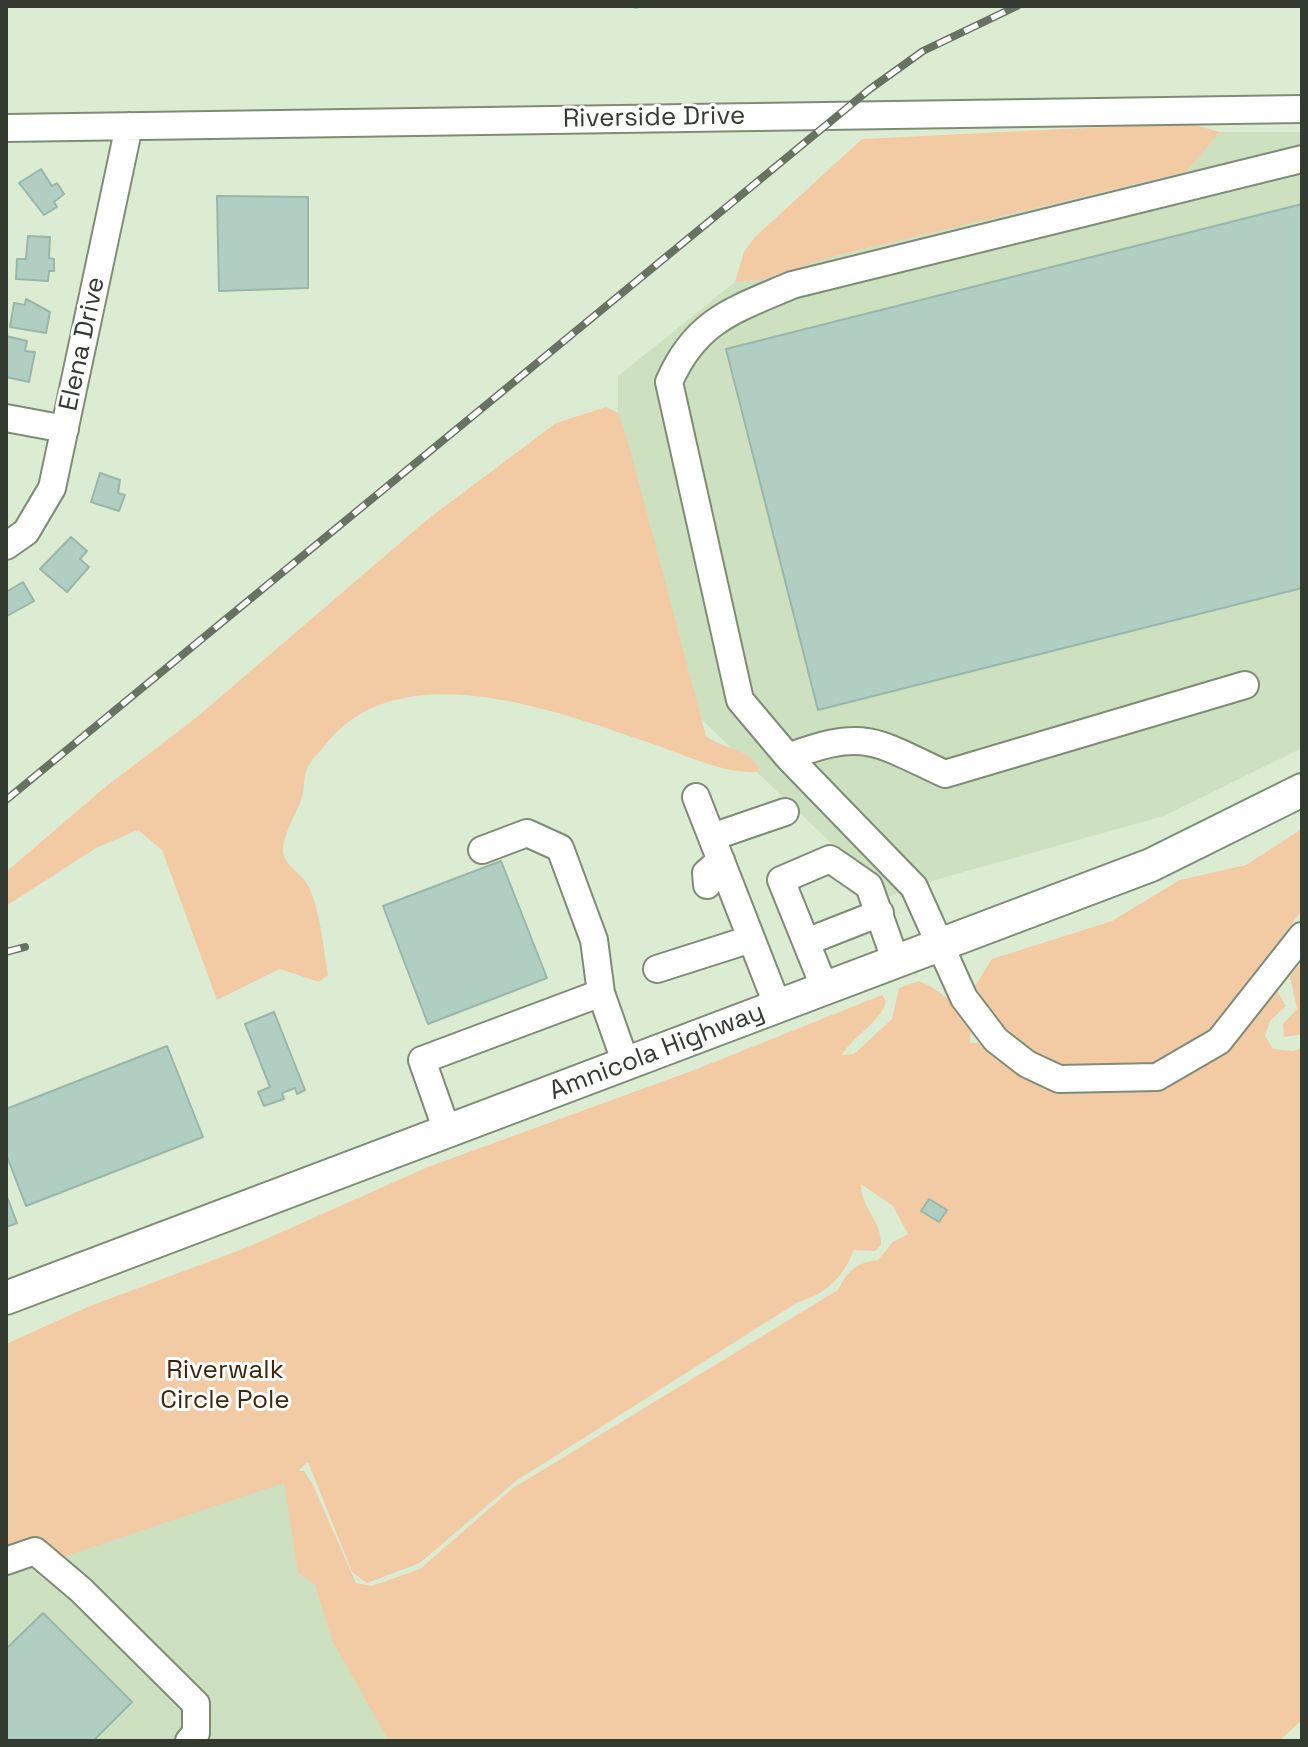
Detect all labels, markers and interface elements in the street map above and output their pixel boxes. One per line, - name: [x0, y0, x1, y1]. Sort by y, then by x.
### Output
- street label: Riverside Drive: [563, 101, 745, 135]
- street label: Elena Drive: [54, 274, 112, 414]
- street label: Amnicola Highway: [545, 997, 769, 1107]
- park label: Riverwalk Circle Pole: [160, 1355, 290, 1416]

